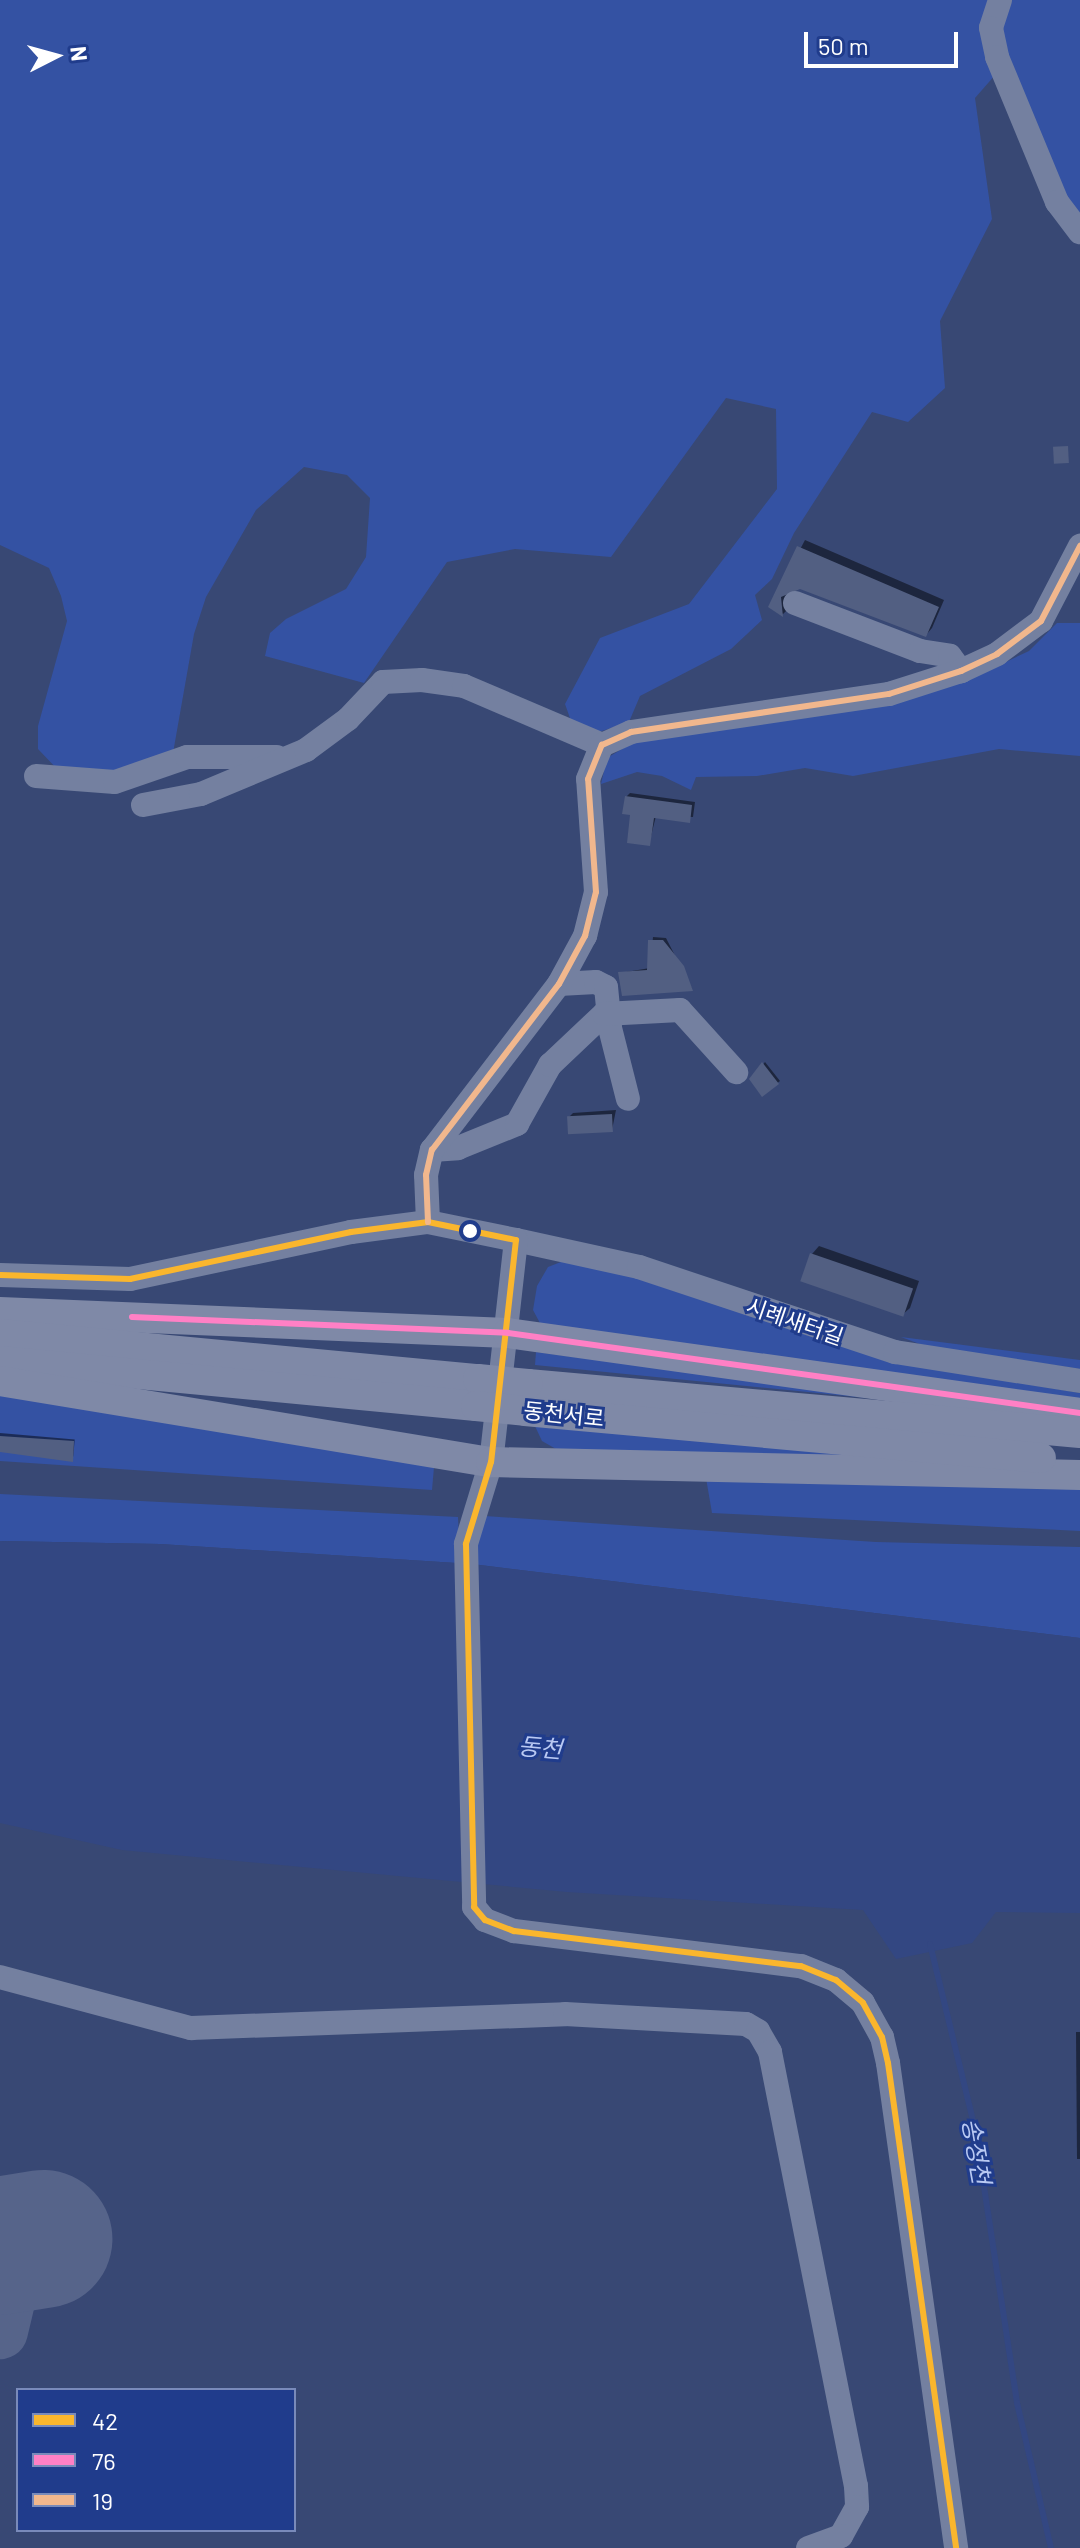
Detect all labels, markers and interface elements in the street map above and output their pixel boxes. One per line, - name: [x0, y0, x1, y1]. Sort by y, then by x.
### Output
- north arrow: [16, 16, 96, 96]
- scale bar: [808, 16, 962, 66]
- text: 50 m: [818, 31, 869, 60]
- text: N: [66, 45, 94, 62]
- unlabelled marker: [462, 1223, 478, 1239]
- street label: 시례새터길: [743, 1292, 847, 1350]
- street label: 동천서로: [522, 1397, 606, 1431]
- water label: 동천: [517, 1731, 563, 1763]
- water label: 송정천: [957, 2116, 997, 2186]
- legend: [16, 2388, 296, 2532]
- text: 42: [92, 2406, 118, 2435]
- text: 76: [92, 2446, 116, 2475]
- text: 19: [92, 2486, 113, 2515]

